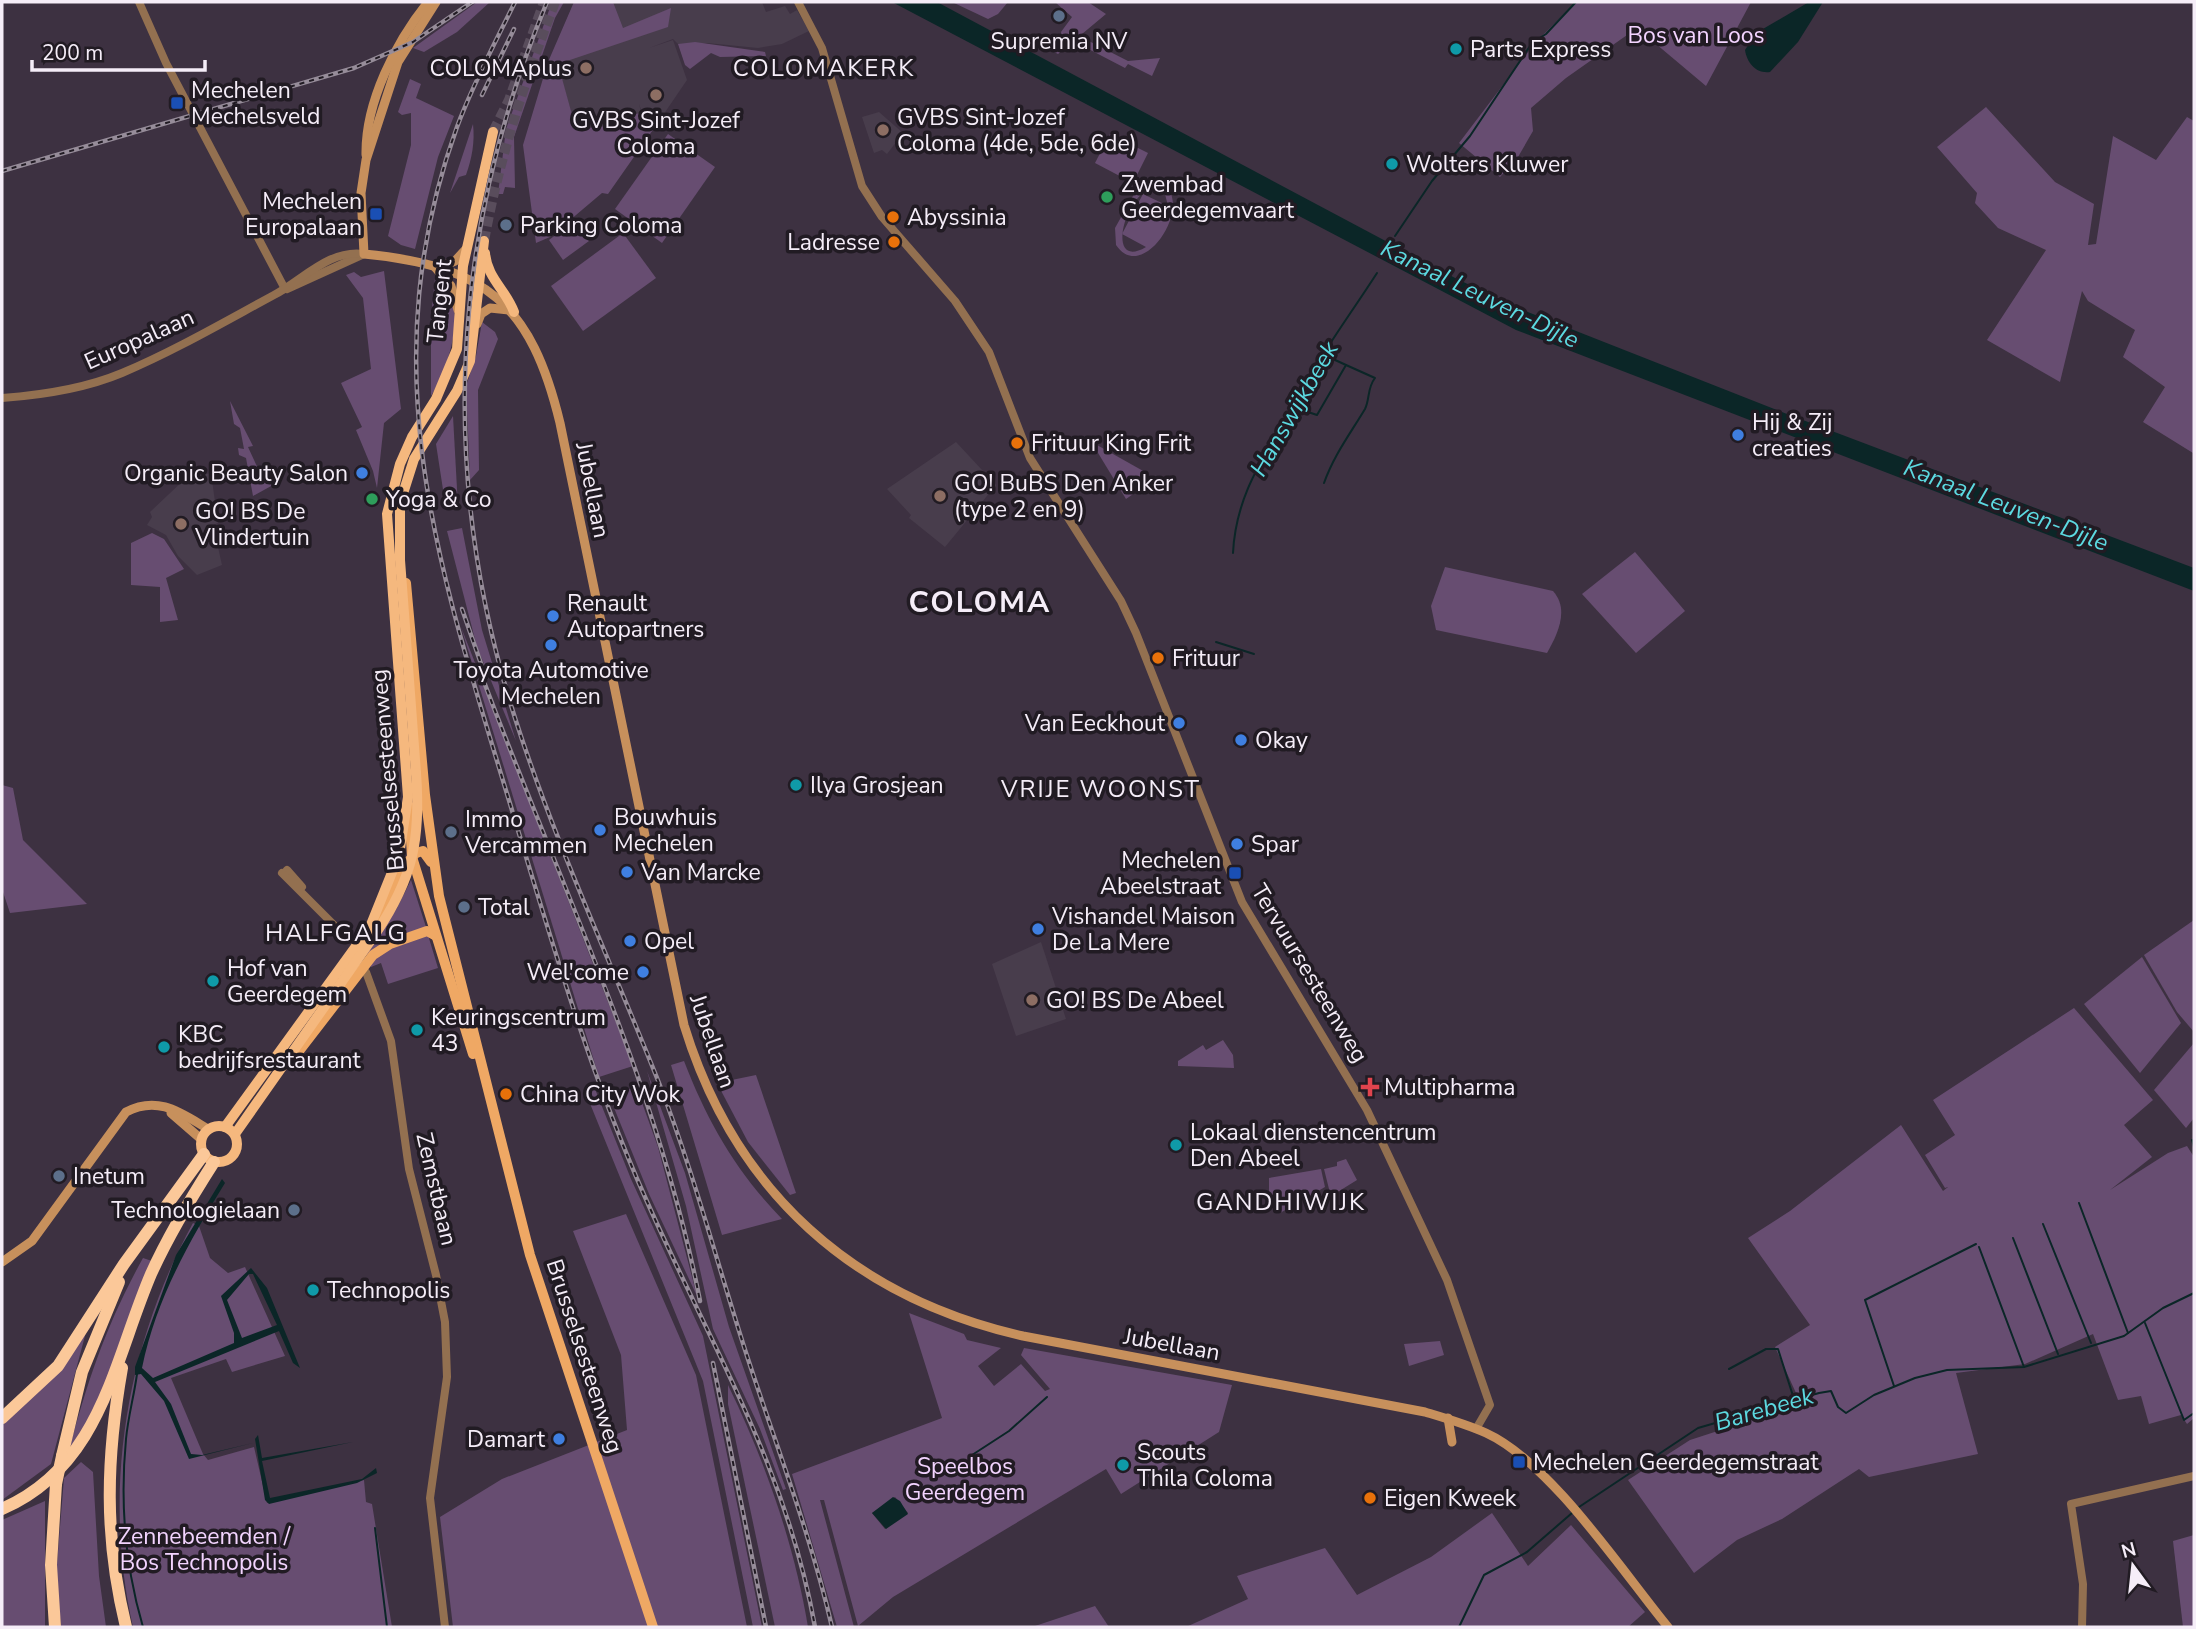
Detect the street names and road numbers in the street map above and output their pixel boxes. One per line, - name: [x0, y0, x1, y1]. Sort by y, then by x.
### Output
- street label: Tangent: [420, 257, 459, 345]
- street label: Europalaan: [79, 301, 199, 377]
- street label: Jubellaan: [568, 439, 617, 541]
- street label: Brusselsesteenweg: [363, 668, 412, 872]
- street label: Tervuursesteenweg: [1244, 878, 1375, 1068]
- street label: Jubellaan: [682, 989, 743, 1092]
- street label: Zemstbaan: [408, 1130, 465, 1249]
- street label: Brusselsesteenweg: [539, 1255, 631, 1457]
- street label: Jubellaan: [1120, 1321, 1222, 1368]

